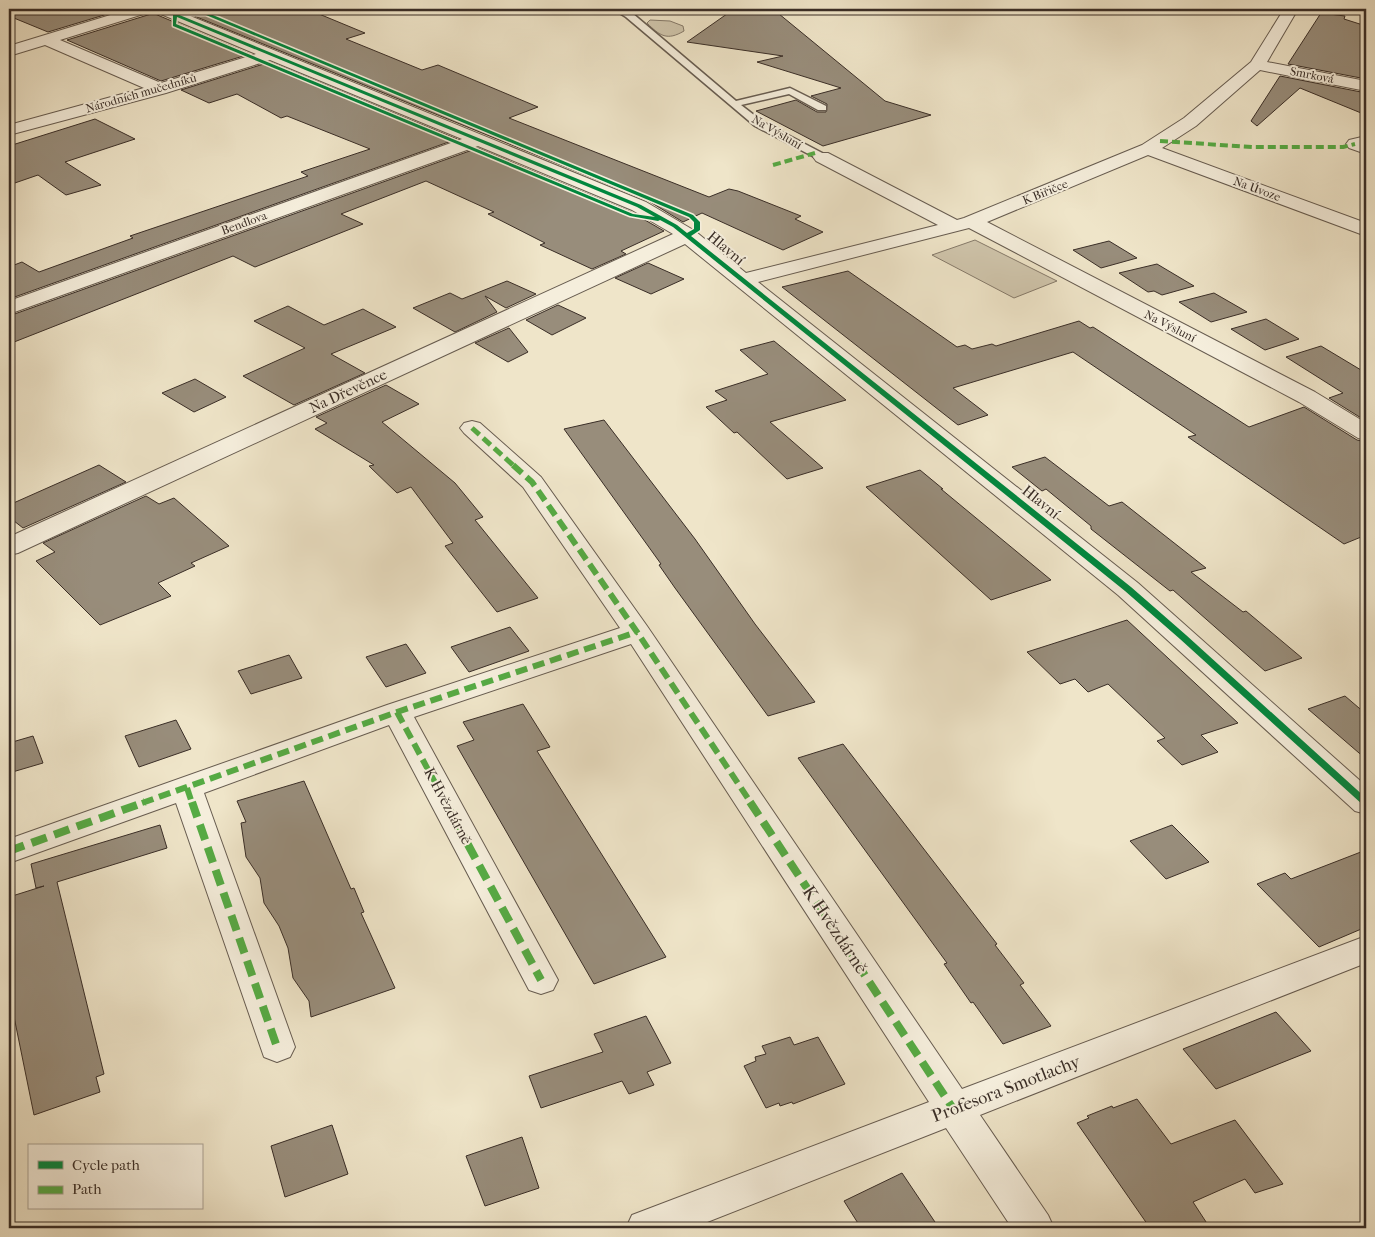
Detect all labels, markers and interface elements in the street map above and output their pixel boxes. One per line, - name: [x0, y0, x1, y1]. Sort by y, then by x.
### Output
- street label: Smrková: [1289, 64, 1336, 86]
- street label: Národních mučedníků: [84, 70, 198, 116]
- street label: Na Výsluní: [749, 112, 805, 152]
- street label: Na Úvoze: [1231, 173, 1283, 204]
- street label: K Biřičce: [1020, 177, 1070, 207]
- street label: Bendlova: [219, 208, 269, 238]
- street label: Hlavní: [704, 227, 749, 269]
- street label: Na Výsluní: [1142, 307, 1198, 345]
- street label: Na Dřevěnce: [306, 365, 390, 417]
- street label: Hlavní: [1018, 481, 1064, 523]
- street label: K Hvězdárně: [420, 764, 476, 848]
- street label: K Hvězdárně: [798, 882, 872, 978]
- street label: Profesora Smotlachy: [929, 1050, 1085, 1127]
- legend: [28, 1144, 202, 1210]
- text: Cycle path: [72, 1156, 140, 1174]
- text: Path: [72, 1180, 102, 1198]

